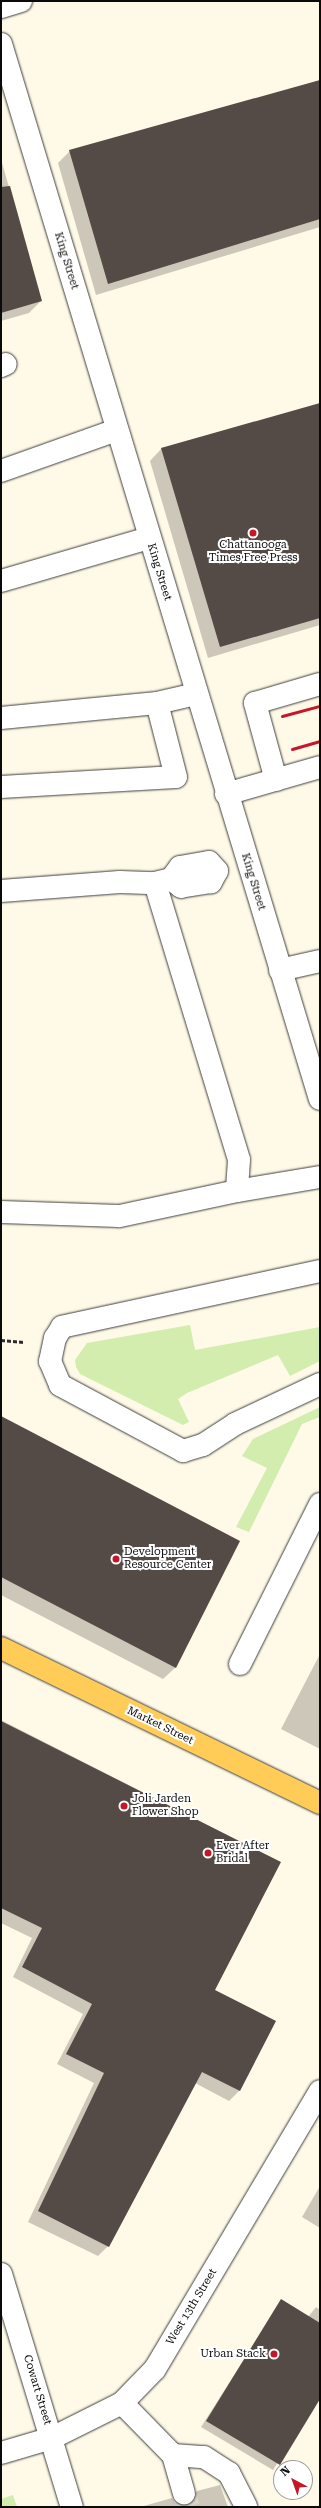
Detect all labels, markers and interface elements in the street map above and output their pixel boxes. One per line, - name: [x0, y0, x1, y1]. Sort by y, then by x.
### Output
- street label: King Street: [51, 231, 81, 291]
- marker: Chattanooga Times Free Press: [248, 528, 258, 538]
- place label: Chattanooga Times Free Press: [209, 539, 297, 565]
- street label: King Street: [144, 542, 174, 602]
- street label: King Street: [238, 852, 268, 912]
- place label: Development Resource Center: [124, 1546, 211, 1572]
- marker: Development Resource Center: [111, 1554, 121, 1564]
- street label: Market Street: [125, 1704, 195, 1748]
- place label: Joli Jarden Flower Shop: [132, 1793, 199, 1819]
- marker: Joli Jarden Flower Shop: [119, 1801, 129, 1811]
- place label: Ever After Bridal: [216, 1840, 269, 1866]
- marker: Ever After Bridal: [203, 1848, 213, 1858]
- street label: West 13th Street: [164, 2266, 220, 2348]
- place label: Urban Stack: [200, 2347, 266, 2361]
- marker: Urban Stack: [269, 2349, 279, 2359]
- street label: Cowart Street: [20, 2353, 54, 2427]
- north arrow: [273, 2460, 313, 2500]
- text: N: [278, 2464, 293, 2479]

